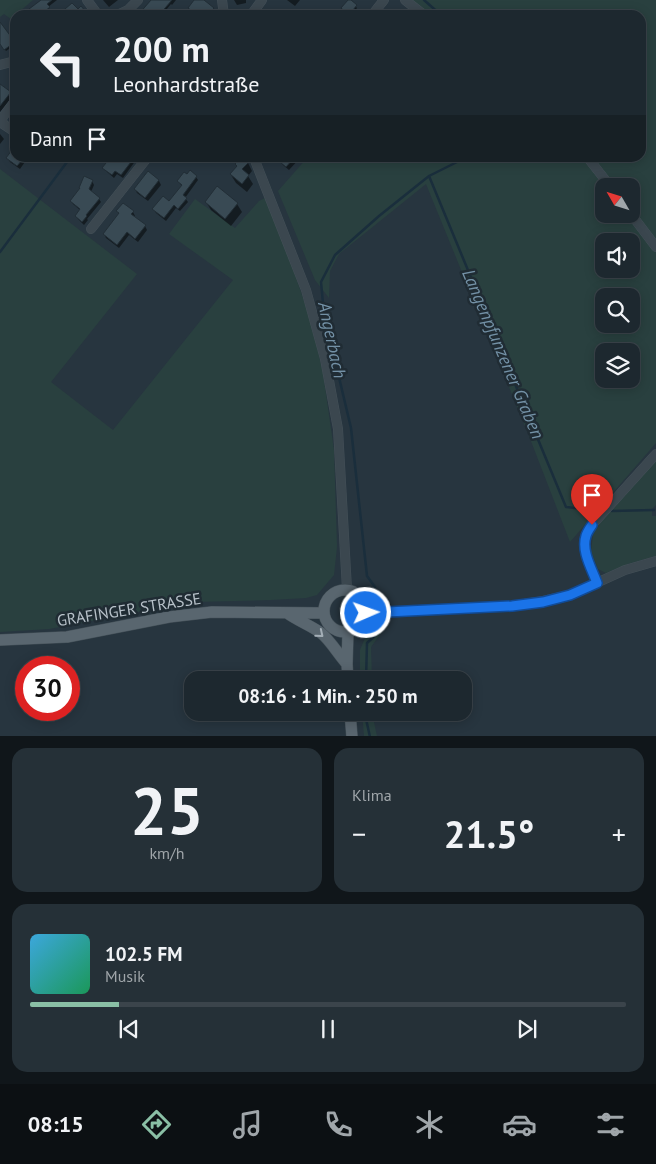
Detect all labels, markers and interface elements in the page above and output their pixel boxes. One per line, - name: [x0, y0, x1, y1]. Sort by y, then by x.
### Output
- text: 200 m: [113, 26, 210, 72]
- icon: left: [30, 30, 95, 95]
- text: Leonhardstraße: [113, 70, 259, 98]
- icon: arrive: [83, 125, 111, 153]
- text: Dann: [30, 127, 73, 151]
- north arrow: [595, 178, 640, 222]
- map controls: [595, 178, 640, 388]
- button: sound: [595, 233, 640, 278]
- water label: Langenpfunzener Graben: [457, 265, 550, 442]
- button: search: [595, 288, 640, 333]
- water label: Angerbach: [313, 298, 352, 380]
- button: layers: [595, 343, 640, 388]
- pin: [571, 474, 613, 525]
- icon: arrive: [578, 481, 606, 509]
- position arrow: [339, 586, 391, 638]
- street label: GRAFINGER STRASSE: [56, 588, 202, 630]
- one-way arrow: [315, 628, 324, 637]
- speed limit sign: 30: [15, 656, 80, 721]
- text: 08:16 · 1 Min. · 250 m: [238, 684, 418, 708]
- text: 25: [130, 768, 204, 852]
- text: Klima: [352, 785, 392, 805]
- text: 21.5°: [444, 809, 534, 858]
- text: −: [352, 815, 366, 852]
- text: +: [612, 815, 626, 852]
- text: km/h: [149, 843, 185, 863]
- text: 102.5 FM: [105, 942, 182, 966]
- text: Musik: [105, 966, 145, 986]
- icon: previous: [115, 1015, 143, 1043]
- icon: pause: [314, 1015, 342, 1043]
- icon: next: [513, 1015, 541, 1043]
- icon: directions: [139, 1107, 174, 1142]
- icon: music: [230, 1107, 265, 1142]
- icon: phone: [321, 1107, 356, 1142]
- icon: climate: [412, 1107, 447, 1142]
- icon: car: [502, 1107, 537, 1142]
- icon: filters: [593, 1107, 628, 1142]
- text: 08:15: [28, 1110, 84, 1138]

